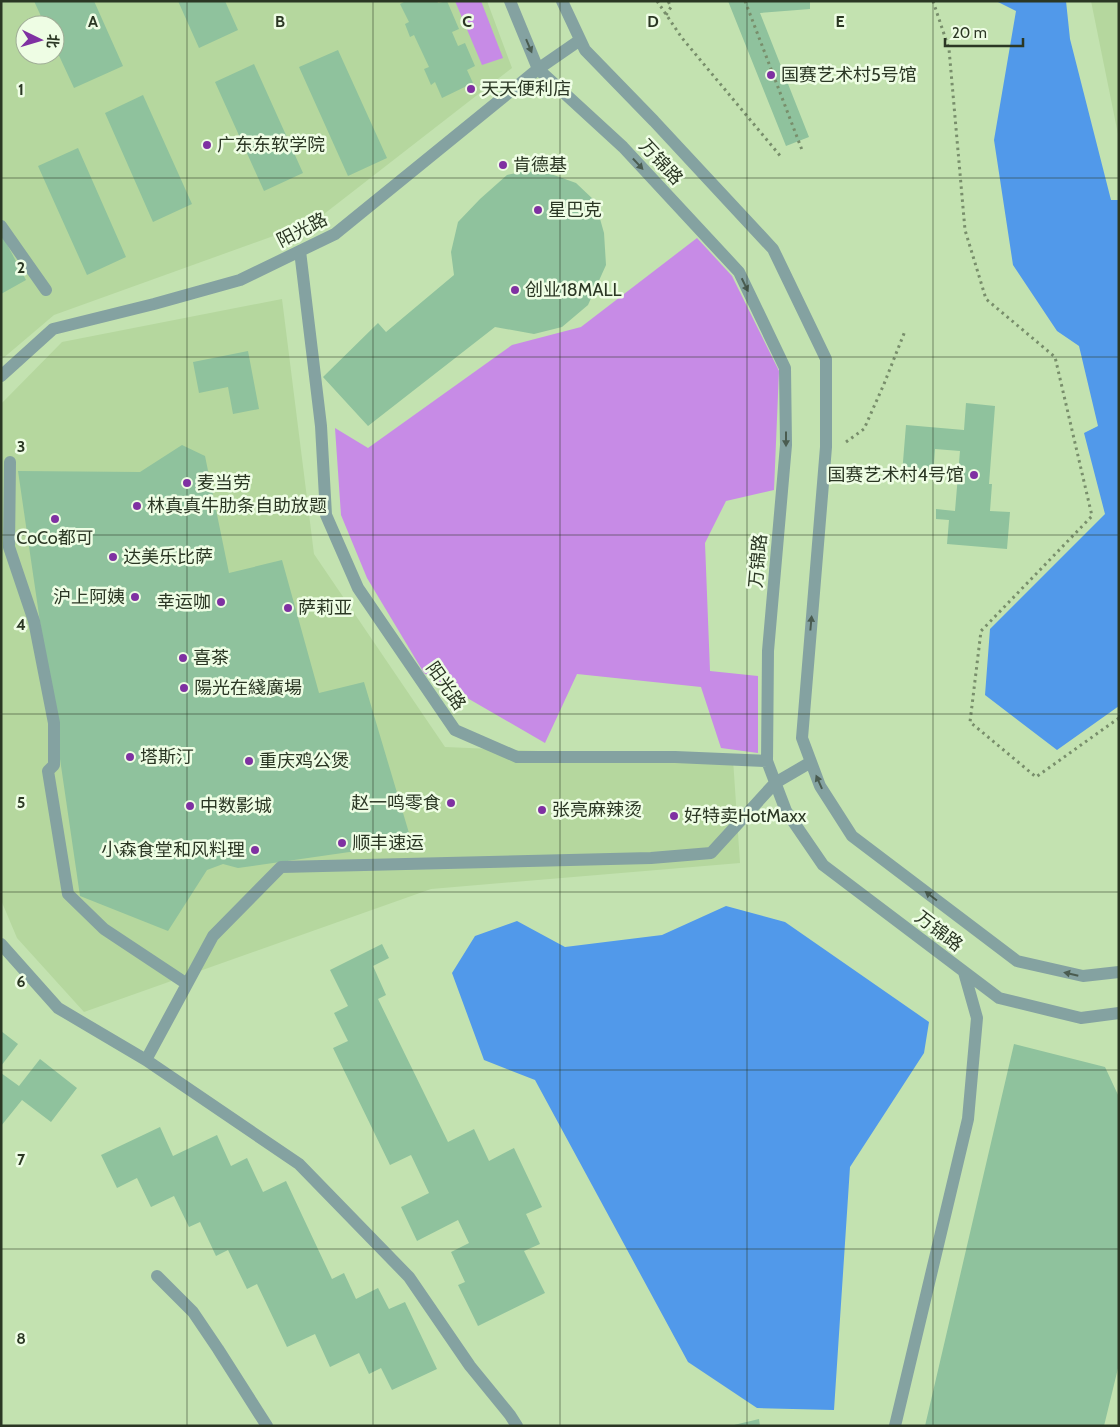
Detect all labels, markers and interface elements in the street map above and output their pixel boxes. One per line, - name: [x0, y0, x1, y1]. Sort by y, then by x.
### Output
- text: A: [88, 12, 98, 31]
- text: B: [275, 12, 285, 31]
- text: C: [462, 12, 472, 31]
- text: D: [647, 12, 659, 31]
- text: E: [835, 12, 845, 31]
- north arrow: [15, 15, 65, 65]
- scale bar: [945, 15, 1022, 47]
- text: 20 m: [952, 24, 987, 42]
- text: 北: [43, 33, 63, 49]
- one-way arrow: [525, 39, 533, 53]
- place label: 国赛艺术村5号馆: [781, 64, 917, 86]
- marker: 国赛艺术村5号馆: [765, 69, 777, 81]
- place label: 天天便利店: [481, 78, 571, 100]
- text: 1: [18, 80, 24, 99]
- marker: 天天便利店: [465, 83, 477, 95]
- place label: 广东东软学院: [217, 134, 325, 156]
- street label: 万锦路: [635, 135, 687, 189]
- marker: 广东东软学院: [201, 139, 213, 151]
- place label: 肯德基: [513, 154, 567, 176]
- one-way arrow: [632, 157, 644, 169]
- marker: 肯德基: [497, 159, 509, 171]
- place label: 星巴克: [548, 199, 602, 221]
- marker: 星巴克: [532, 204, 544, 216]
- street label: 阳光路: [273, 208, 331, 252]
- text: 2: [17, 258, 25, 277]
- one-way arrow: [742, 278, 750, 292]
- place label: 创业18MALL: [525, 279, 622, 301]
- marker: 创业18MALL: [509, 284, 521, 296]
- one-way arrow: [782, 431, 790, 447]
- text: 3: [17, 437, 25, 456]
- place label: 国赛艺术村4号馆: [828, 464, 964, 486]
- marker: 国赛艺术村4号馆: [968, 469, 980, 481]
- place label: 麦当劳: [197, 472, 251, 494]
- marker: 麦当劳: [181, 477, 193, 489]
- place label: 林真真牛肋条自助放题: [147, 495, 327, 517]
- marker: 林真真牛肋条自助放题: [131, 500, 143, 512]
- marker: CoCo都可: [49, 513, 61, 525]
- place label: CoCo都可: [16, 527, 94, 549]
- street label: 万锦路: [745, 533, 771, 589]
- place label: 达美乐比萨: [123, 546, 213, 568]
- marker: 达美乐比萨: [107, 551, 119, 563]
- place label: 沪上阿姨: [53, 586, 125, 608]
- marker: 沪上阿姨: [129, 591, 141, 603]
- place label: 幸运咖: [157, 591, 211, 613]
- marker: 幸运咖: [215, 596, 227, 608]
- place label: 萨莉亚: [298, 597, 352, 619]
- marker: 萨莉亚: [282, 602, 294, 614]
- text: 4: [16, 615, 26, 634]
- one-way arrow: [807, 615, 815, 631]
- place label: 喜茶: [193, 647, 229, 669]
- marker: 喜茶: [177, 652, 189, 664]
- street label: 阳光路: [422, 658, 470, 714]
- place label: 陽光在綫廣場: [194, 677, 302, 699]
- marker: 陽光在綫廣場: [178, 682, 190, 694]
- place label: 塔斯汀: [140, 746, 194, 768]
- place label: 重庆鸡公煲: [259, 750, 349, 772]
- marker: 塔斯汀: [124, 751, 136, 763]
- marker: 重庆鸡公煲: [243, 755, 255, 767]
- one-way arrow: [815, 775, 823, 789]
- place label: 赵一鸣零食: [351, 792, 441, 814]
- text: 5: [17, 793, 25, 812]
- place label: 中数影城: [200, 795, 272, 817]
- marker: 赵一鸣零食: [445, 797, 457, 809]
- place label: 张亮麻辣烫: [552, 799, 642, 821]
- marker: 中数影城: [184, 800, 196, 812]
- marker: 张亮麻辣烫: [536, 804, 548, 816]
- place label: 好特卖HotMaxx: [684, 805, 807, 827]
- marker: 好特卖HotMaxx: [668, 810, 680, 822]
- place label: 顺丰速运: [352, 832, 424, 854]
- marker: 顺丰速运: [336, 837, 348, 849]
- place label: 小森食堂和风料理: [101, 839, 245, 861]
- marker: 小森食堂和风料理: [249, 844, 261, 856]
- one-way arrow: [924, 891, 938, 901]
- street label: 万锦路: [911, 906, 967, 956]
- one-way arrow: [1063, 970, 1078, 978]
- text: 6: [17, 972, 26, 991]
- text: 7: [17, 1150, 26, 1169]
- text: 8: [16, 1329, 26, 1348]

